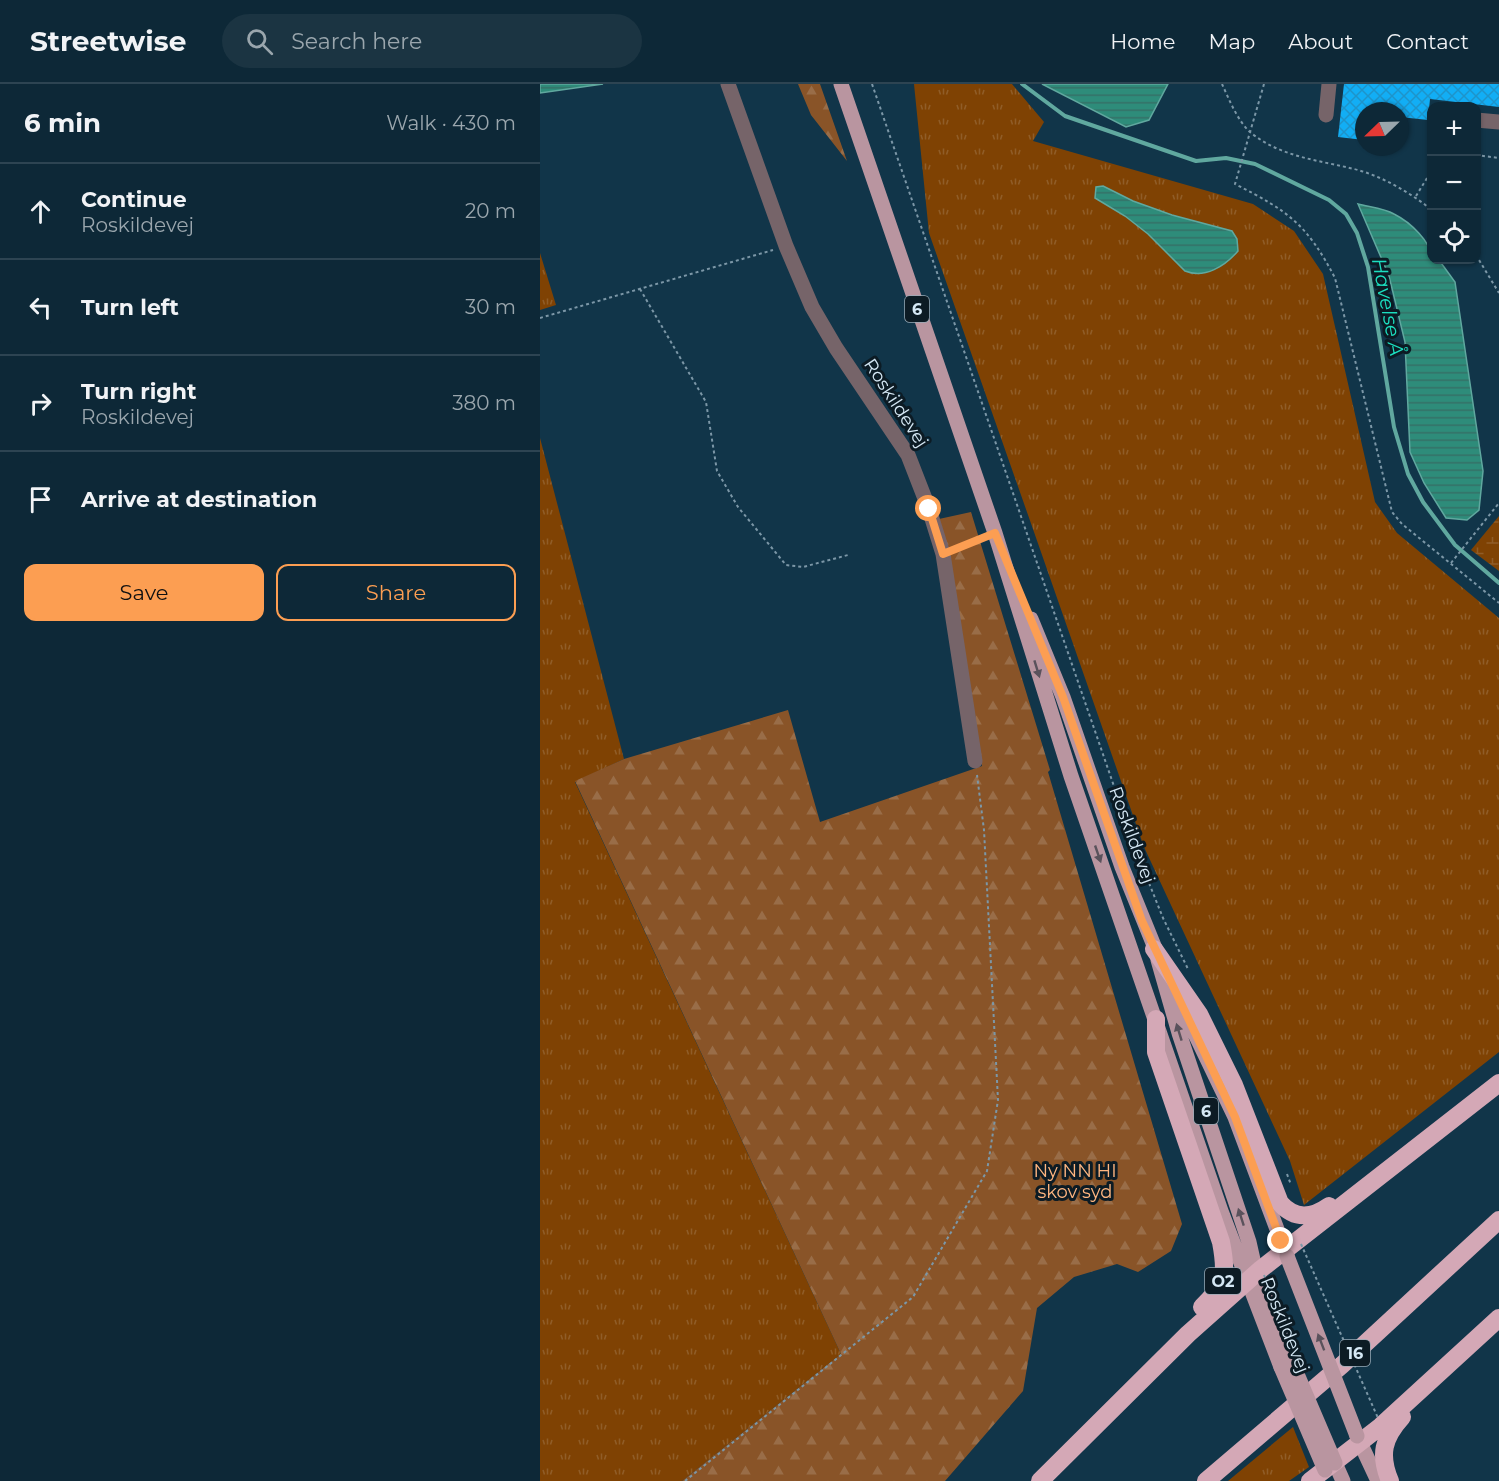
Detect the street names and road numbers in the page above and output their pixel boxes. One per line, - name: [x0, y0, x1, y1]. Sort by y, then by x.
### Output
- road number: 6: [905, 296, 929, 322]
- street label: Roskildevej: [859, 354, 933, 452]
- street label: Roskildevej: [1104, 784, 1160, 886]
- road number: 6: [1194, 1098, 1218, 1124]
- road number: O2: [1205, 1268, 1241, 1294]
- street label: Roskildevej: [1256, 1274, 1314, 1376]
- road number: 16: [1340, 1340, 1370, 1366]

